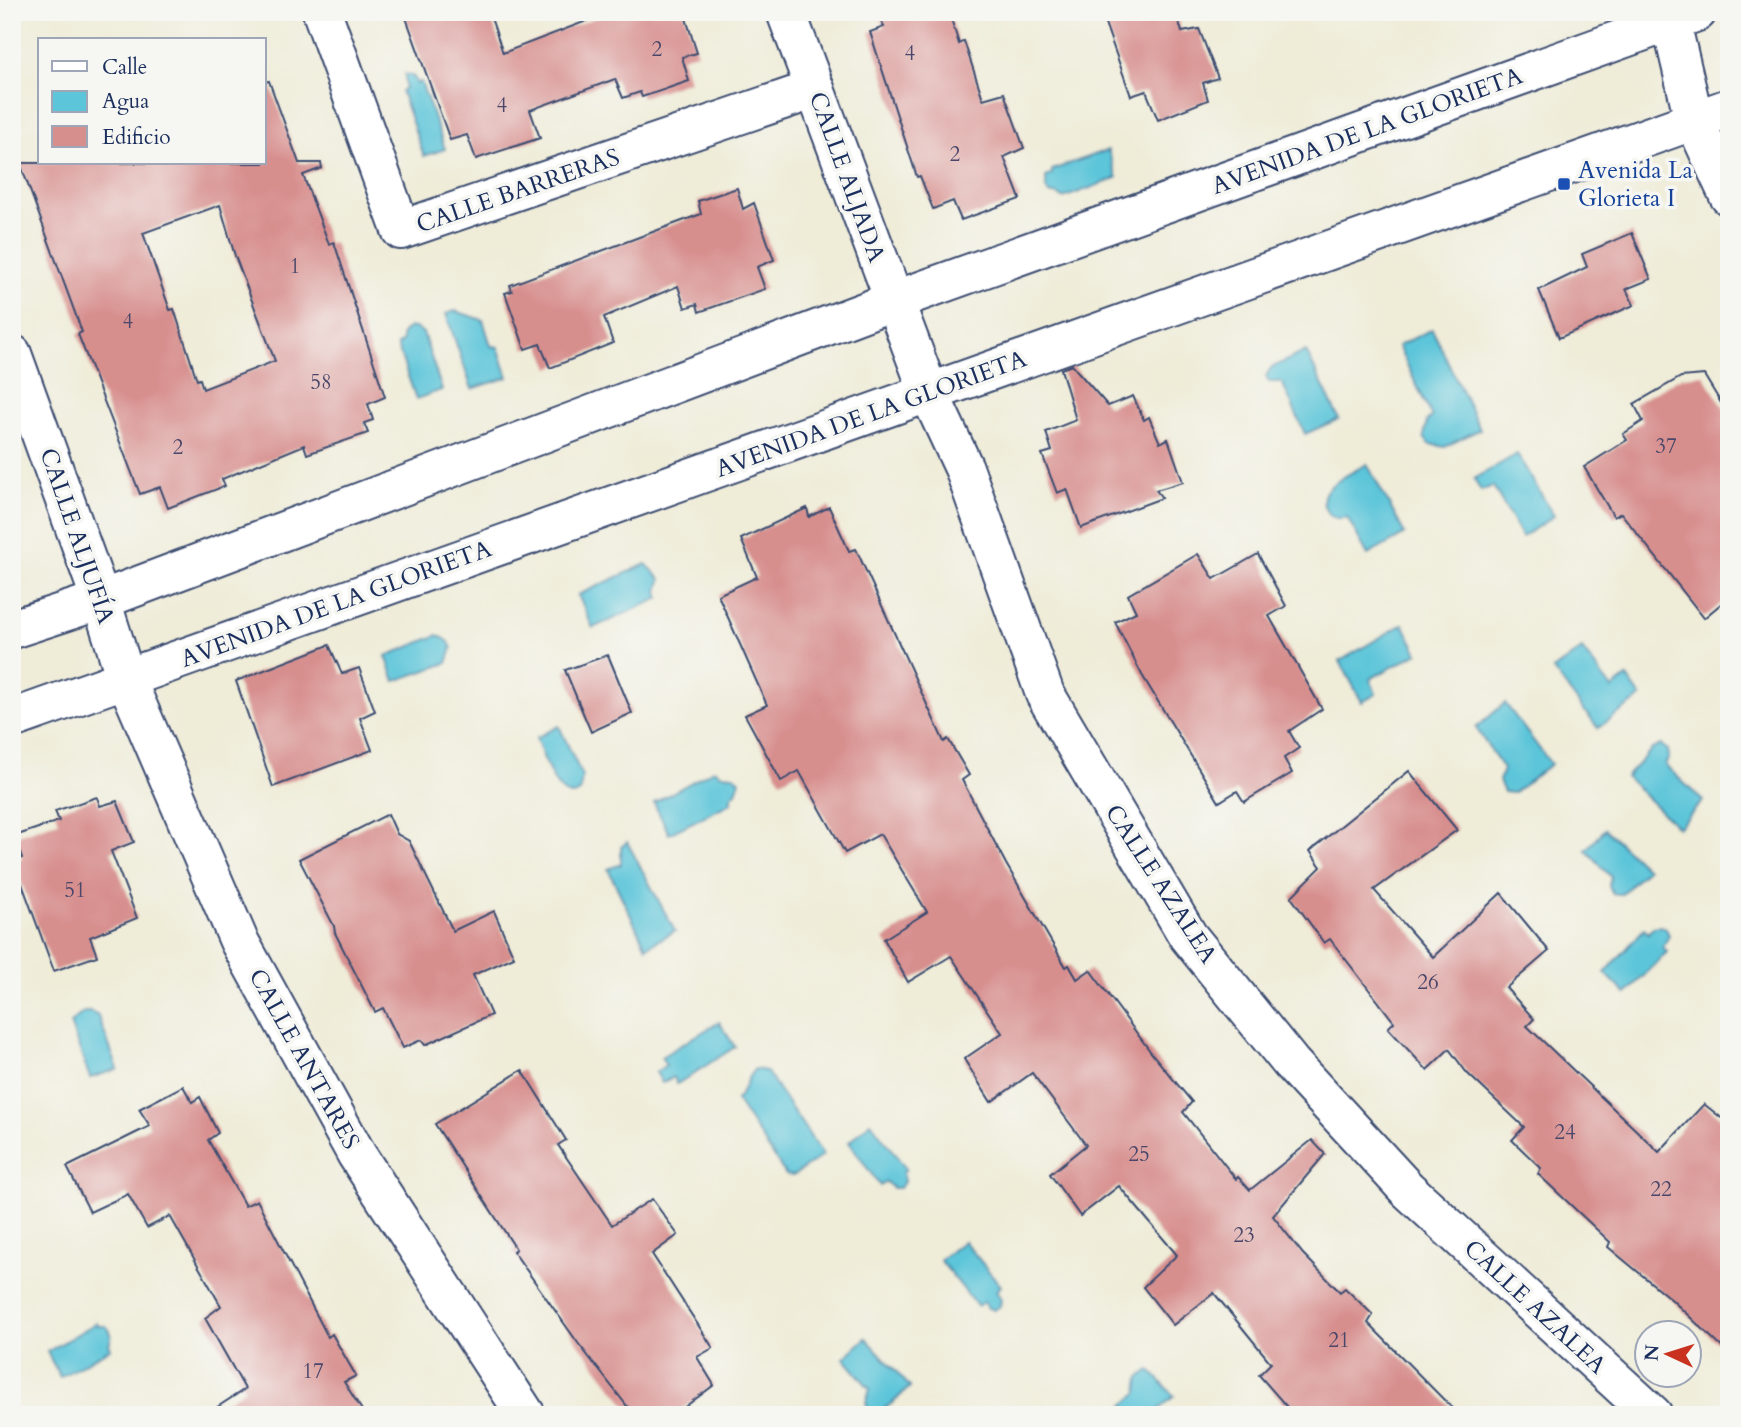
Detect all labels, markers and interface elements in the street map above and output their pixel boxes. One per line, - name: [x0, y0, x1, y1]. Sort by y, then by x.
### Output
- house number: 2: [652, 35, 663, 64]
- legend: [38, 38, 266, 164]
- house number: 4: [905, 39, 916, 68]
- text: Calle: [102, 53, 147, 82]
- street label: AVENIDA DE LA GLORIETA: [1207, 59, 1528, 203]
- text: Agua: [102, 87, 149, 116]
- street label: CALLE ALJADA: [801, 87, 893, 268]
- house number: 4: [497, 91, 508, 120]
- text: Edificio: [102, 123, 171, 152]
- house number: 2: [950, 140, 961, 169]
- street label: CALLE BARRERAS: [412, 141, 624, 241]
- place label: Avenida La Glorieta I: [1578, 154, 1694, 215]
- marker: Avenida La Glorieta I: [1556, 176, 1572, 192]
- house number: 1: [290, 252, 300, 281]
- house number: 4: [123, 307, 134, 336]
- street label: AVENIDA DE LA GLORIETA: [711, 342, 1032, 486]
- house number: 58: [310, 368, 332, 397]
- house number: 37: [1655, 432, 1677, 461]
- house number: 2: [173, 433, 184, 462]
- street label: CALLE ALJUFÍA: [31, 444, 123, 629]
- street label: AVENIDA DE LA GLORIETA: [176, 532, 497, 676]
- street label: CALLE AZALEA: [1097, 798, 1225, 971]
- house number: 51: [64, 876, 86, 905]
- street label: CALLE ANTARES: [241, 963, 367, 1155]
- house number: 26: [1417, 968, 1439, 997]
- house number: 24: [1554, 1118, 1576, 1147]
- house number: 25: [1128, 1140, 1150, 1169]
- house number: 22: [1650, 1175, 1672, 1204]
- house number: 23: [1233, 1221, 1255, 1250]
- street label: CALLE AZALEA: [1457, 1232, 1614, 1382]
- north arrow: [1632, 1318, 1702, 1388]
- house number: 21: [1328, 1326, 1350, 1355]
- text: N: [1638, 1343, 1666, 1362]
- house number: 17: [302, 1357, 324, 1386]

